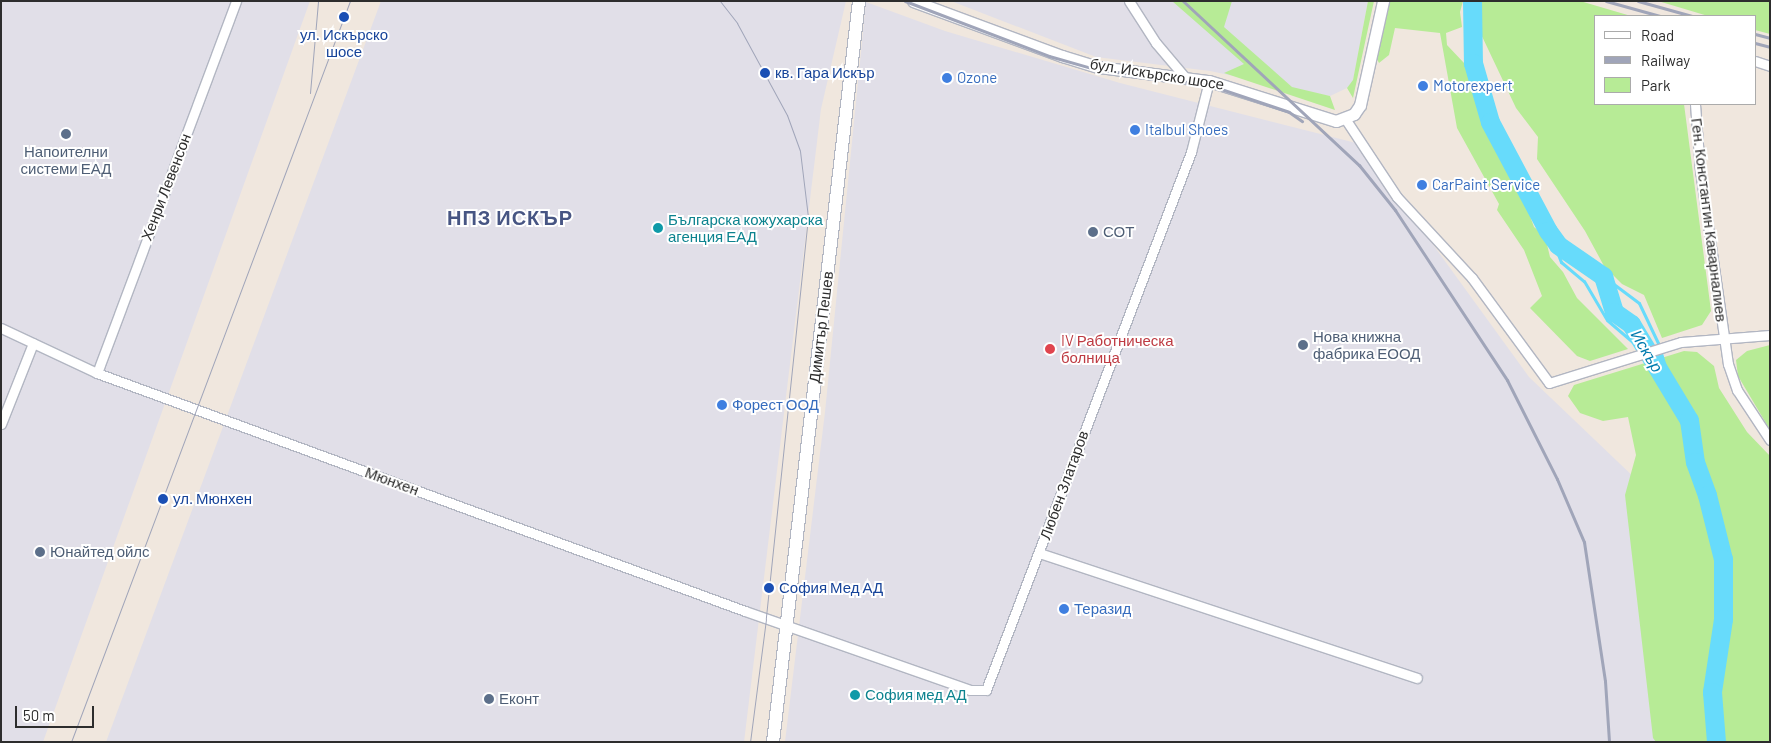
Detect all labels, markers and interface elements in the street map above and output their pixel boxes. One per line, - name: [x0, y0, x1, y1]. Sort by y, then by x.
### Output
- marker: ул. Искърско шосе: [338, 11, 350, 23]
- legend: [1594, 15, 1756, 105]
- place label: ул. Искърско шосе: [300, 25, 388, 60]
- text: Road: [1641, 26, 1674, 44]
- text: Railway: [1641, 51, 1690, 69]
- street label: бул. Искърско шосе: [1089, 54, 1225, 94]
- place label: кв. Гара Искър: [775, 64, 875, 82]
- marker: кв. Гара Искър: [759, 67, 771, 79]
- place label: Ozone: [957, 69, 997, 87]
- marker: Ozone: [941, 72, 953, 84]
- text: Park: [1641, 76, 1670, 94]
- place label: Motorexpert: [1433, 77, 1513, 95]
- marker: Motorexpert: [1417, 80, 1429, 92]
- street label: Ген. Константин Каварналиев: [1688, 117, 1730, 323]
- place label: Italbul Shoes: [1145, 121, 1228, 139]
- marker: Italbul Shoes: [1129, 124, 1141, 136]
- marker: Напоителни системи ЕАД: [60, 128, 72, 140]
- street label: Хенри Левенсон: [137, 131, 195, 243]
- place label: Напоителни системи ЕАД: [21, 142, 111, 177]
- place label: CarPaint Service: [1432, 176, 1540, 194]
- marker: CarPaint Service: [1416, 179, 1428, 191]
- district label: НПЗ ИСКЪР: [446, 205, 574, 229]
- place label: Българска кожухарска агенция ЕАД: [668, 210, 823, 245]
- marker: Българска кожухарска агенция ЕАД: [652, 222, 664, 234]
- place label: СОТ: [1103, 223, 1134, 241]
- marker: СОТ: [1087, 226, 1099, 238]
- street label: Димитър Пешев: [805, 270, 837, 384]
- water label: Искър: [1627, 326, 1667, 376]
- place label: Нова книжна фабрика ЕООД: [1313, 327, 1420, 362]
- place label: IV Работническа болница: [1061, 331, 1174, 366]
- marker: Нова книжна фабрика ЕООД: [1297, 339, 1309, 351]
- marker: IV Работническа болница: [1043, 342, 1057, 356]
- place label: Форест ООД: [732, 396, 819, 414]
- marker: Форест ООД: [716, 399, 728, 411]
- street label: Любен Златаров: [1036, 428, 1092, 542]
- street label: Мюнхен: [363, 463, 421, 499]
- place label: ул. Мюнхен: [173, 490, 252, 508]
- marker: ул. Мюнхен: [157, 493, 169, 505]
- place label: Юнайтед ойлс: [50, 543, 150, 561]
- marker: Юнайтед ойлс: [34, 546, 46, 558]
- place label: София Мед АД: [779, 579, 883, 597]
- marker: София Мед АД: [763, 582, 775, 594]
- place label: Теразид: [1074, 600, 1131, 618]
- marker: Теразид: [1058, 603, 1070, 615]
- place label: София мед АД: [865, 686, 967, 704]
- marker: София мед АД: [849, 689, 861, 701]
- place label: Еконт: [499, 690, 539, 708]
- marker: Еконт: [483, 693, 495, 705]
- scale bar: [18, 696, 96, 728]
- text: 50 m: [23, 706, 55, 724]

